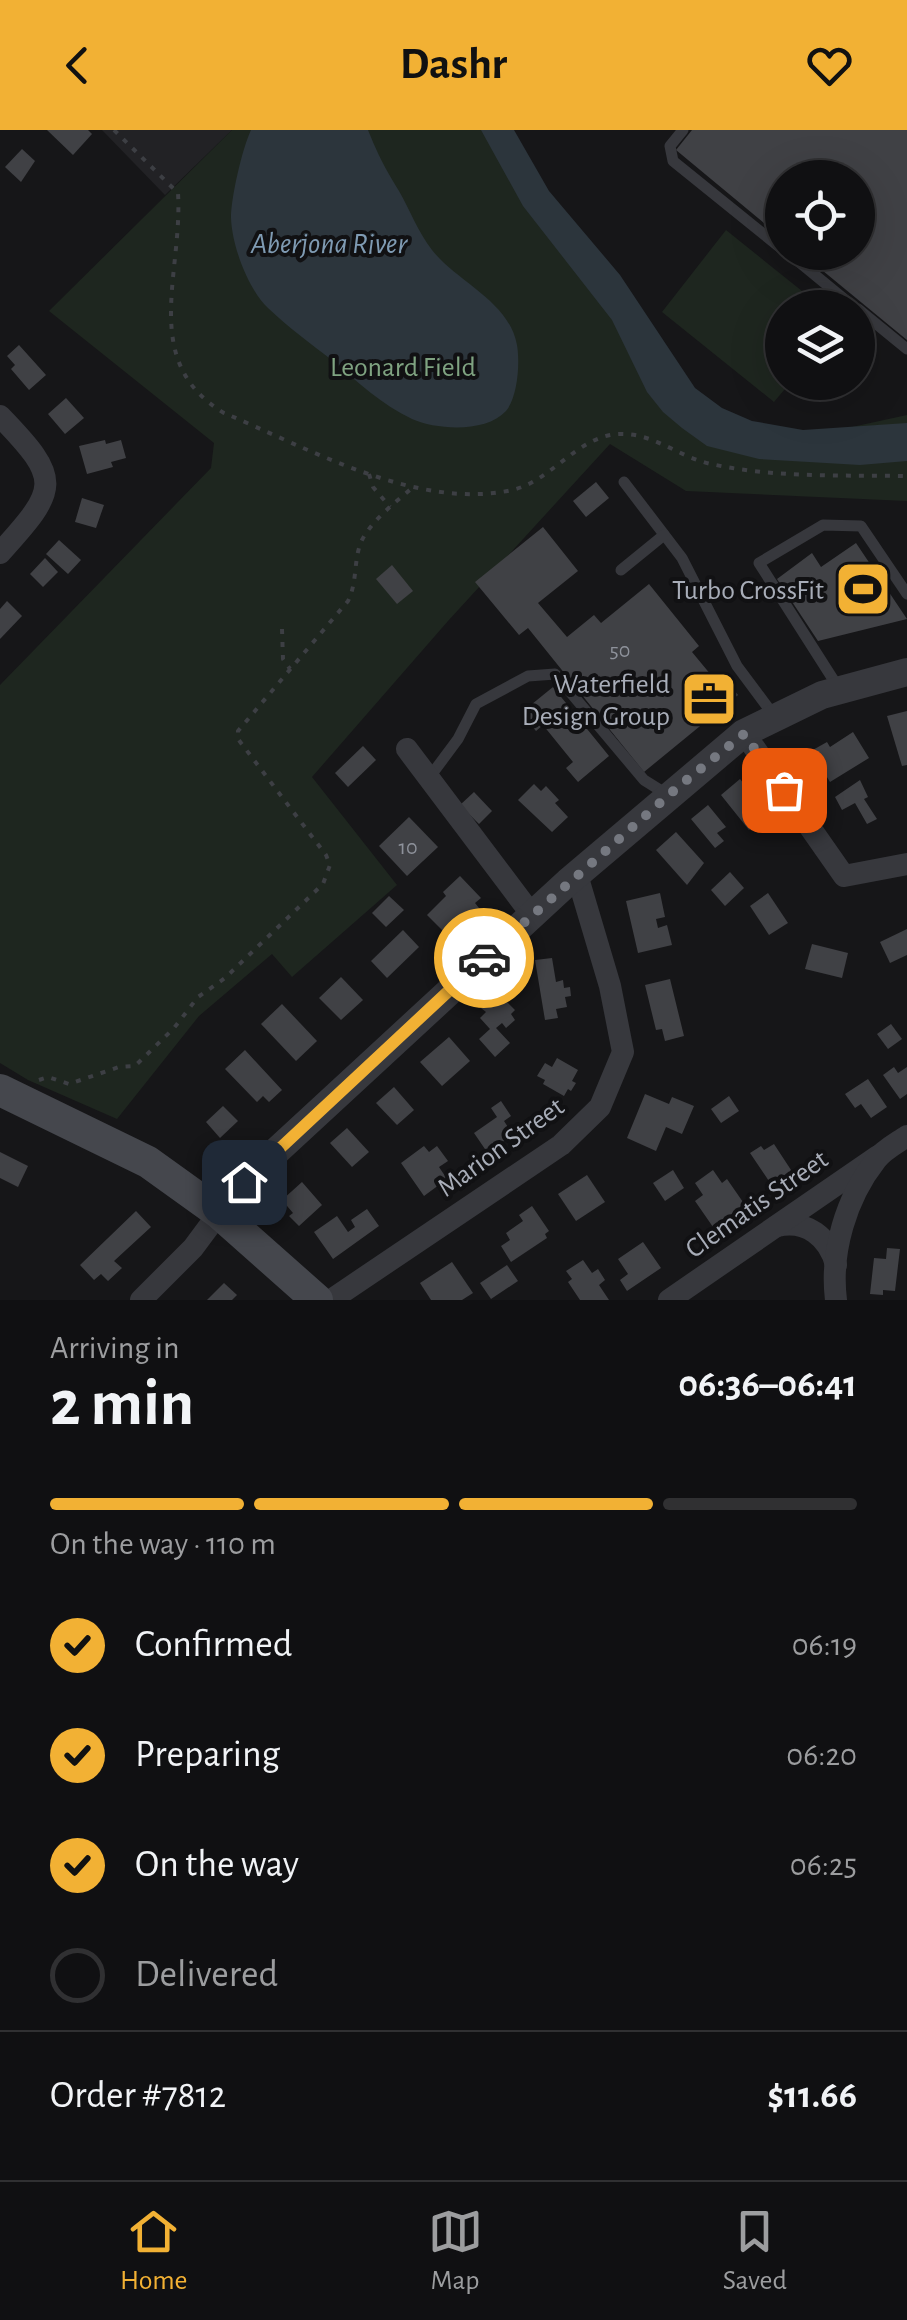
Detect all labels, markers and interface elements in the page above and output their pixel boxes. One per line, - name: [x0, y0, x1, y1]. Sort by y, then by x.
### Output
- icon: back: [50, 38, 105, 93]
- icon: heart: [802, 38, 857, 93]
- text: Dashr: [400, 42, 507, 87]
- map controls: [765, 160, 875, 400]
- button: locate: [765, 160, 875, 270]
- water label: Aberjona River: [250, 229, 408, 259]
- button: layers: [765, 290, 875, 400]
- park label: Leonard Field: [330, 354, 476, 382]
- sports icon: Turbo CrossFit: [833, 559, 893, 619]
- place label: Turbo CrossFit: [672, 577, 824, 605]
- house number: 50: [610, 639, 630, 661]
- office icon: Waterfield Design Group: [679, 669, 739, 729]
- place label: Waterfield Design Group: [522, 671, 670, 731]
- pin: [742, 748, 827, 833]
- icon: bag: [757, 763, 812, 818]
- house number: 10: [398, 836, 418, 858]
- courier: [434, 908, 534, 1008]
- icon: car: [457, 931, 512, 986]
- street label: Marion Street: [433, 1093, 570, 1203]
- pin: [202, 1140, 287, 1225]
- street label: Clematis Street: [681, 1145, 833, 1264]
- icon: home: [217, 1155, 272, 1210]
- text: Arriving in: [50, 1332, 179, 1364]
- text: 06:36–06:41: [678, 1366, 857, 1404]
- text: 2 min: [50, 1372, 194, 1437]
- text: On the way · 110 m: [50, 1528, 276, 1560]
- icon: check: [50, 1618, 105, 1673]
- text: Confirmed: [135, 1626, 292, 1664]
- text: 06:19: [792, 1629, 857, 1661]
- icon: check: [50, 1728, 105, 1783]
- text: Preparing: [135, 1736, 280, 1774]
- text: 06:20: [786, 1739, 857, 1771]
- icon: check: [50, 1838, 105, 1893]
- text: On the way: [135, 1846, 299, 1884]
- text: 06:25: [790, 1849, 857, 1881]
- text: Delivered: [135, 1956, 278, 1994]
- text: Order #7812: [50, 2077, 226, 2115]
- text: $11.66: [767, 2077, 857, 2115]
- tab: Home: [120, 2204, 187, 2298]
- tab: Map: [428, 2204, 483, 2298]
- tab: Saved: [723, 2204, 787, 2298]

